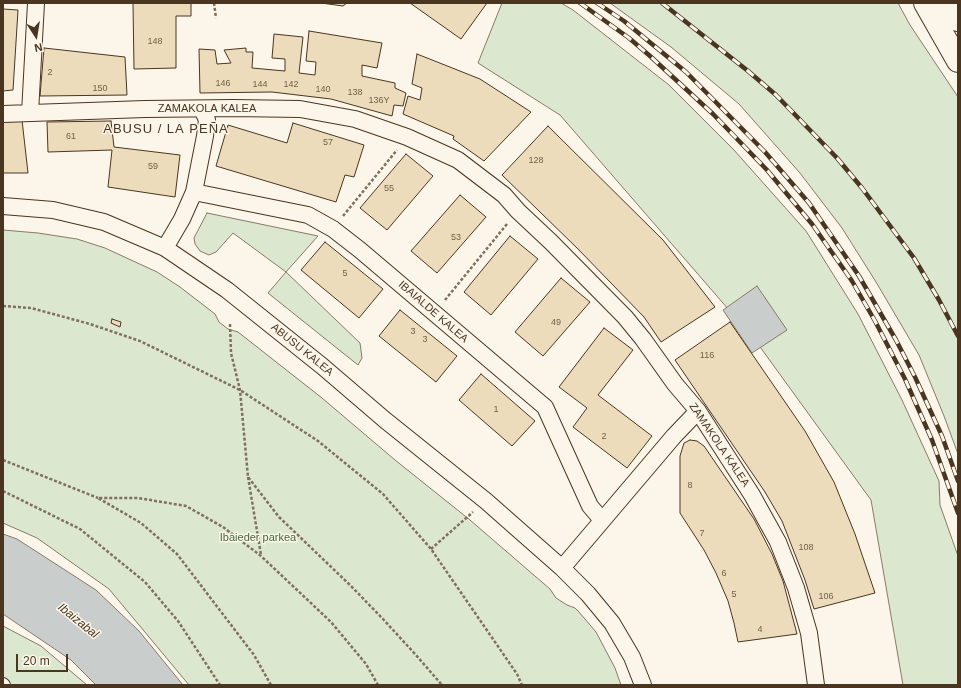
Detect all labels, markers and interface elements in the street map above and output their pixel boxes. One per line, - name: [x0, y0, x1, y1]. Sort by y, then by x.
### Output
- north arrow: [16, 16, 56, 56]
- house number: 148: [147, 37, 163, 47]
- text: N: [33, 41, 44, 54]
- house number: 2: [47, 68, 53, 78]
- house number: 146: [215, 79, 231, 89]
- house number: 144: [252, 80, 268, 90]
- house number: 142: [283, 80, 299, 90]
- house number: 150: [92, 84, 108, 94]
- house number: 140: [315, 85, 331, 95]
- house number: 138: [347, 88, 363, 98]
- house number: 136Y: [368, 96, 390, 106]
- street label: ZAMAKOLA KALEA: [158, 102, 256, 116]
- district label: ABUSU / LA PEÑA: [103, 121, 229, 137]
- house number: 61: [66, 132, 76, 142]
- house number: 57: [323, 138, 333, 148]
- house number: 128: [528, 156, 544, 166]
- house number: 59: [148, 162, 158, 172]
- house number: 55: [384, 184, 394, 194]
- house number: 53: [451, 233, 461, 243]
- house number: 5: [342, 269, 348, 279]
- street label: IBAIALDE KALEA: [395, 278, 471, 346]
- house number: 49: [551, 318, 561, 328]
- street label: ABUSU KALEA: [268, 321, 336, 379]
- house number: 3: [410, 327, 416, 337]
- house number: 3: [422, 335, 428, 345]
- house number: 116: [700, 351, 714, 361]
- street label: ZAMAKOLA KALEA: [686, 401, 752, 489]
- house number: 1: [493, 405, 499, 415]
- house number: 2: [601, 432, 607, 442]
- house number: 8: [687, 481, 693, 491]
- house number: 7: [699, 529, 705, 539]
- park label: Ibaieder parkea: [220, 531, 296, 545]
- house number: 108: [798, 543, 814, 553]
- house number: 6: [721, 569, 727, 579]
- house number: 5: [731, 590, 737, 600]
- house number: 106: [818, 592, 834, 602]
- water label: Ibaizabal: [55, 600, 101, 642]
- house number: 4: [757, 625, 763, 635]
- scale bar: [18, 646, 70, 672]
- text: 20 m: [23, 654, 50, 668]

